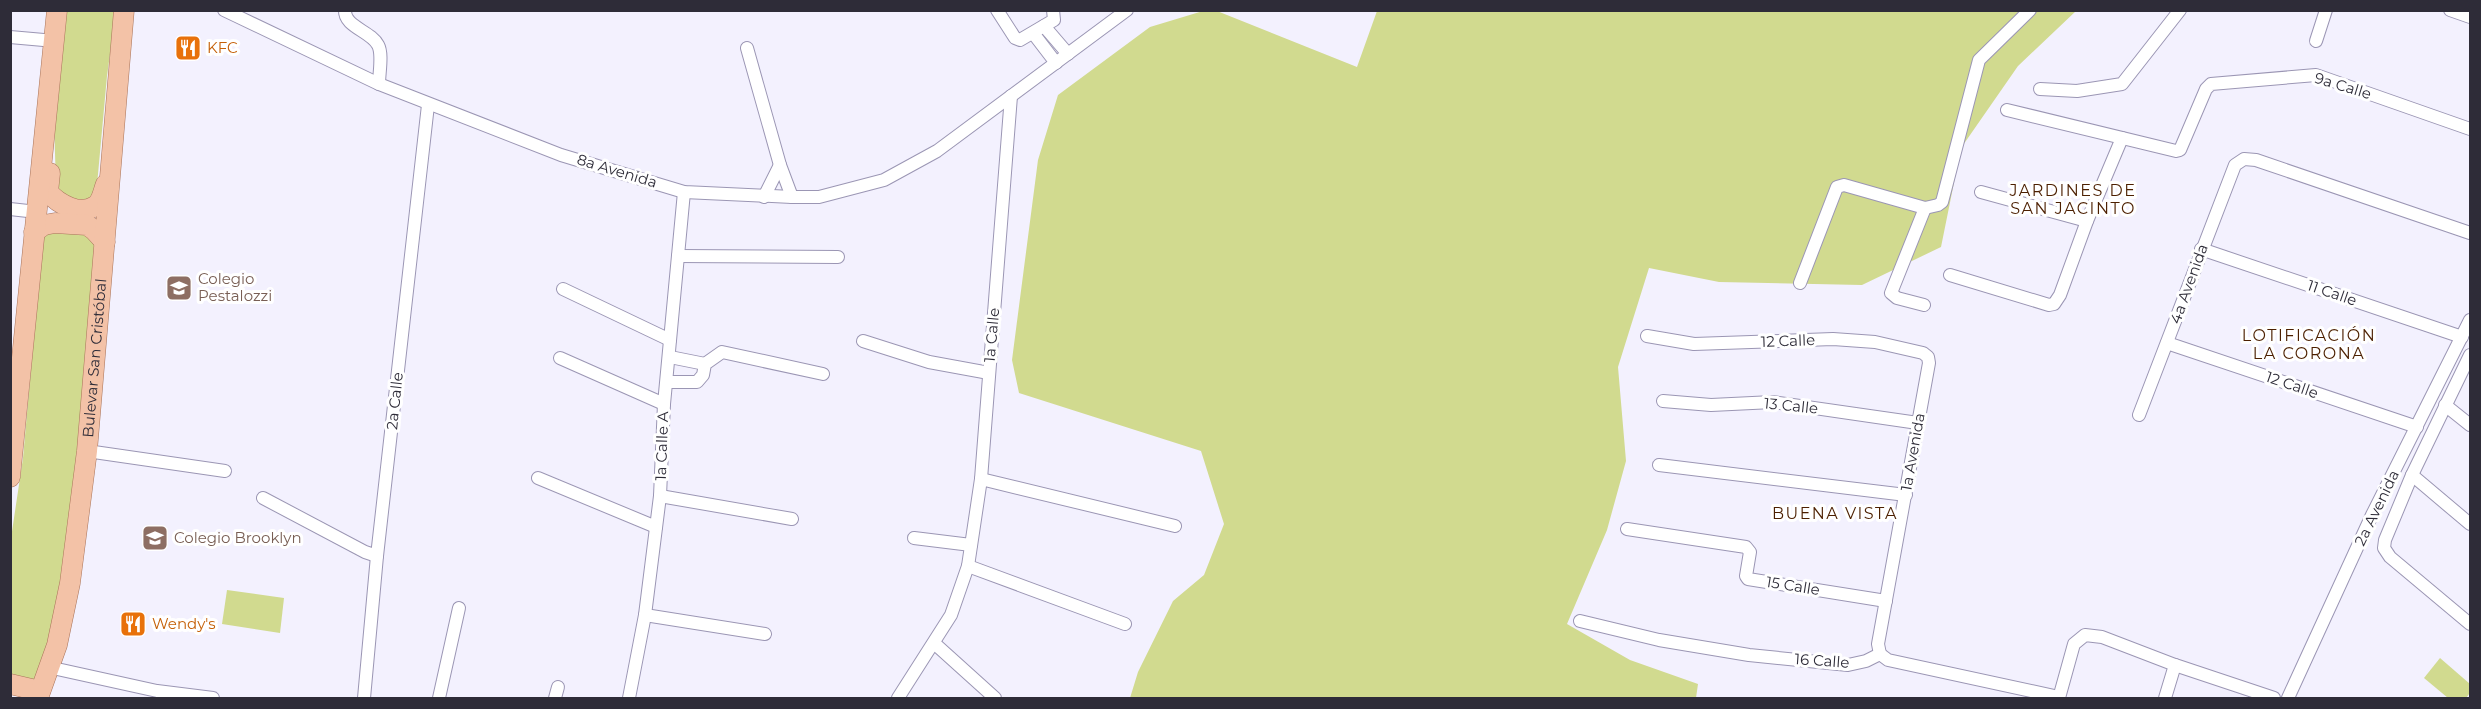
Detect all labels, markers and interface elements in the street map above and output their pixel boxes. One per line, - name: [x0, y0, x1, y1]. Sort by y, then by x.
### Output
- restaurant icon: KFC: [173, 33, 203, 63]
- place label: KFC: [207, 38, 238, 57]
- street label: 9a Calle: [2312, 68, 2374, 103]
- street label: 8a Avenida: [575, 149, 660, 192]
- district label: JARDINES DE SAN JACINTO: [2008, 181, 2137, 218]
- street label: 4a Avenida: [2165, 241, 2212, 326]
- place label: Colegio Pestalozzi: [198, 269, 272, 305]
- school or university icon: Colegio Pestalozzi: [164, 273, 194, 303]
- street label: 11 Calle: [2305, 275, 2359, 310]
- street label: Bulevar San Cristóbal: [78, 278, 110, 438]
- street label: 1a Calle: [980, 307, 1003, 363]
- district label: LOTIFICACIÓN LA CORONA: [2242, 326, 2376, 363]
- street label: 12 Calle: [1760, 330, 1815, 351]
- street label: 12 Calle: [2263, 367, 2321, 402]
- street label: 2a Calle: [382, 371, 407, 431]
- street label: 13 Calle: [1763, 393, 1819, 418]
- street label: 1a Calle A: [651, 411, 672, 481]
- street label: 1a Avenida: [1896, 412, 1929, 492]
- street label: 2a Avenida: [2350, 467, 2403, 549]
- district label: BUENA VISTA: [1772, 504, 1898, 523]
- school or university icon: Colegio Brooklyn: [140, 523, 170, 553]
- place label: Colegio Brooklyn: [174, 528, 302, 547]
- street label: 15 Calle: [1765, 572, 1821, 599]
- restaurant icon: Wendy's: [118, 609, 148, 639]
- place label: Wendy's: [152, 614, 216, 633]
- street label: 16 Calle: [1794, 649, 1850, 672]

